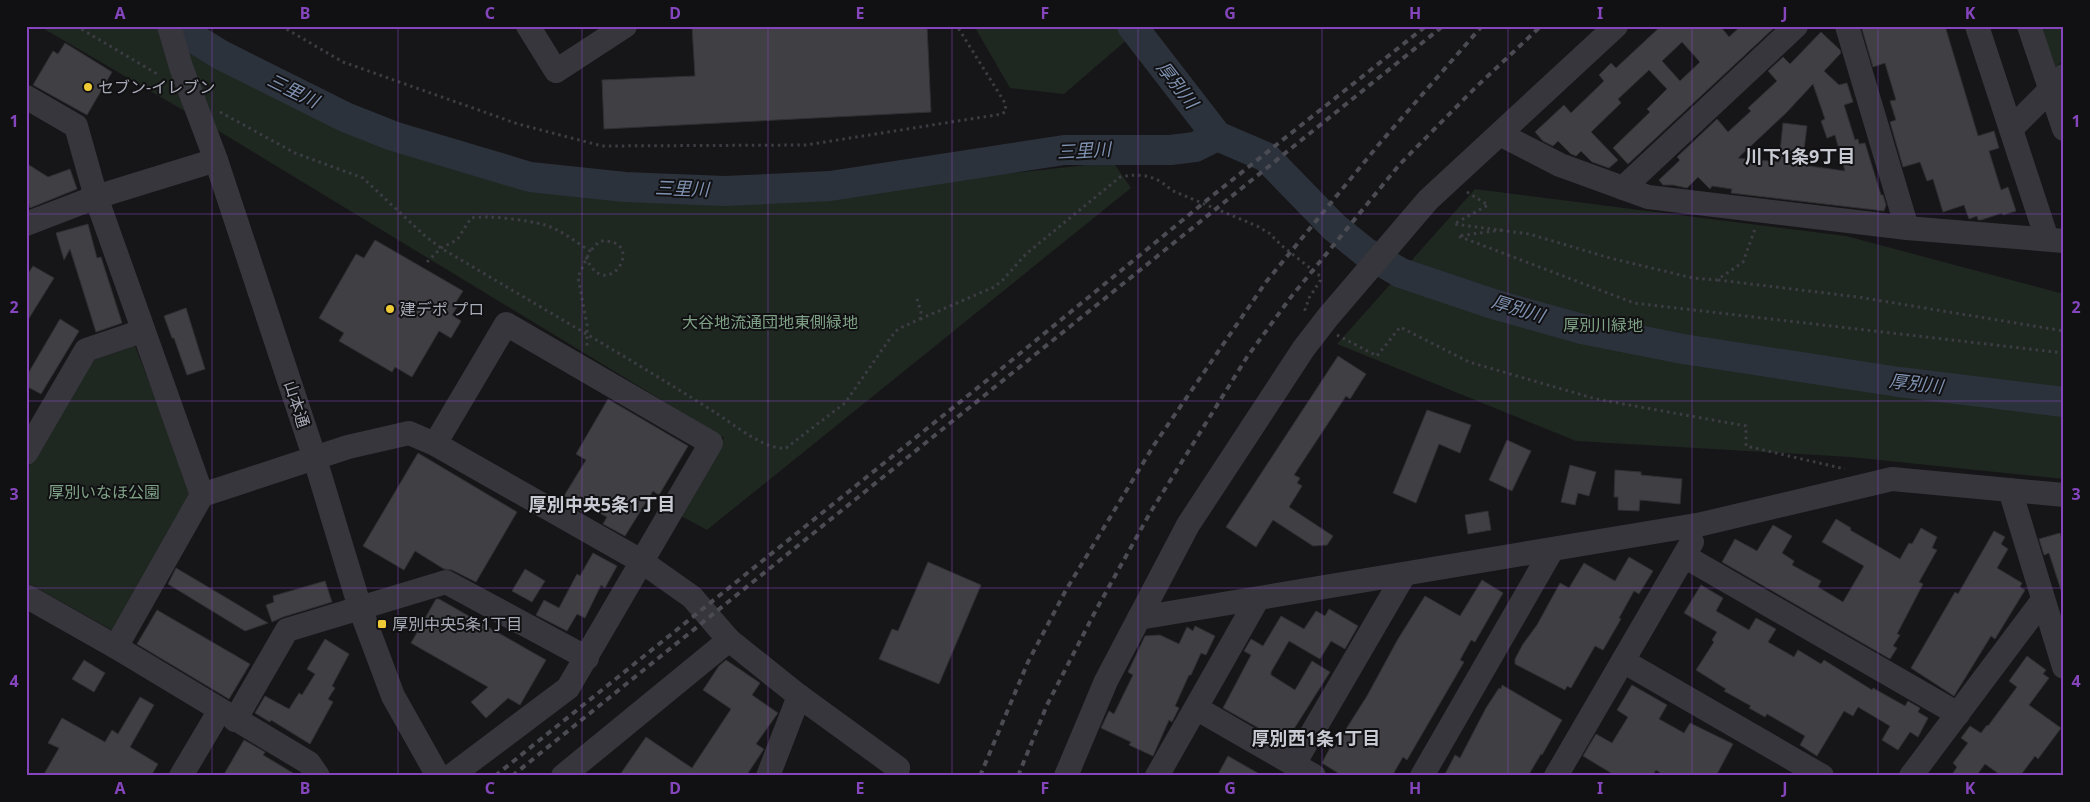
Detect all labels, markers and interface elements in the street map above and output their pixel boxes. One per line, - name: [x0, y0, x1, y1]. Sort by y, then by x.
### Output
- text: A: [114, 2, 126, 24]
- text: B: [300, 2, 310, 24]
- text: C: [485, 2, 495, 24]
- text: D: [669, 2, 681, 24]
- text: E: [856, 2, 865, 24]
- text: F: [1041, 2, 1049, 24]
- text: G: [1224, 2, 1236, 24]
- text: H: [1409, 2, 1421, 24]
- text: I: [1597, 2, 1603, 24]
- text: J: [1780, 2, 1788, 24]
- text: K: [1965, 2, 1976, 24]
- water label: 厚別川: [1152, 56, 1205, 115]
- water label: 三里川: [264, 67, 325, 114]
- place label: セブン-イレブン: [98, 76, 215, 98]
- marker: セブン-イレブン: [82, 81, 94, 93]
- text: 1: [9, 110, 19, 132]
- text: 1: [2071, 110, 2081, 132]
- water label: 三里川: [1056, 137, 1114, 163]
- district label: 川下1条9丁目: [1745, 144, 1855, 168]
- water label: 三里川: [655, 175, 711, 201]
- water label: 厚別川: [1489, 289, 1550, 328]
- text: 2: [9, 296, 19, 318]
- text: 2: [2071, 296, 2081, 318]
- place label: 建デポ プロ: [400, 298, 484, 320]
- marker: 建デポ プロ: [384, 303, 396, 315]
- park label: 大谷地流通団地東側緑地: [682, 311, 858, 333]
- park label: 厚別川緑地: [1563, 314, 1643, 336]
- water label: 厚別川: [1888, 368, 1946, 398]
- street label: 山本通: [279, 378, 315, 430]
- park label: 厚別いなほ公園: [48, 481, 160, 503]
- text: 3: [9, 483, 19, 505]
- text: 3: [2071, 483, 2081, 505]
- district label: 厚別中央5条1丁目: [529, 492, 675, 516]
- place label: 厚別中央5条1丁目: [392, 613, 522, 635]
- marker: 厚別中央5条1丁目: [376, 618, 388, 630]
- text: 4: [9, 670, 19, 692]
- text: 4: [2071, 670, 2081, 692]
- district label: 厚別西1条1丁目: [1252, 726, 1380, 750]
- text: A: [114, 777, 126, 799]
- text: B: [300, 777, 310, 799]
- text: C: [485, 777, 495, 799]
- text: D: [669, 777, 681, 799]
- text: E: [856, 777, 865, 799]
- text: F: [1041, 777, 1049, 799]
- text: G: [1224, 777, 1236, 799]
- text: H: [1409, 777, 1421, 799]
- text: I: [1597, 777, 1603, 799]
- text: J: [1780, 777, 1788, 799]
- text: K: [1965, 777, 1976, 799]

